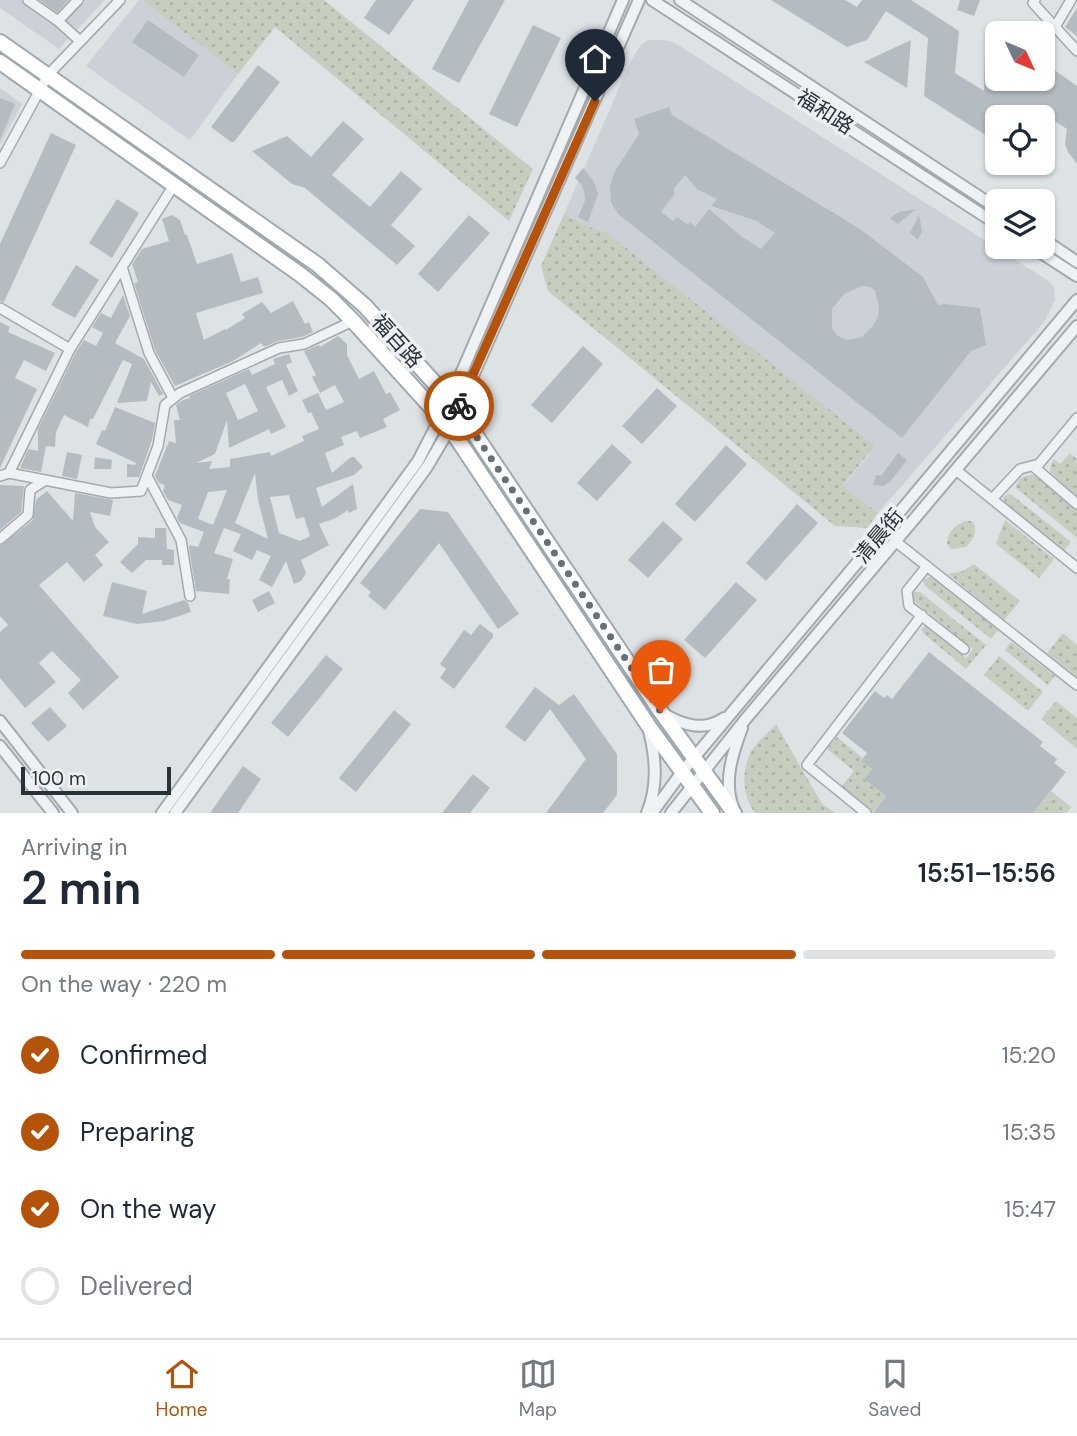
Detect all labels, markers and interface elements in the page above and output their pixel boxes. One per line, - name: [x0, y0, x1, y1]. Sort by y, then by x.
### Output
- north arrow: [985, 21, 1055, 91]
- map controls: [985, 21, 1055, 259]
- pin: [565, 29, 625, 101]
- icon: home: [576, 40, 614, 78]
- street label: 福和路: [791, 83, 859, 141]
- button: locate: [985, 105, 1055, 175]
- button: layers: [985, 189, 1055, 259]
- street label: 福百路: [366, 308, 428, 374]
- courier: [424, 371, 494, 441]
- icon: bike: [440, 387, 478, 425]
- street label: 清晨街: [848, 503, 910, 569]
- pin: [631, 640, 691, 712]
- icon: bag: [642, 651, 680, 689]
- scale bar: [21, 764, 172, 796]
- text: 100 m: [32, 766, 86, 791]
- text: Arriving in: [21, 832, 127, 862]
- text: 15:51–15:56: [918, 856, 1056, 890]
- text: 2 min: [21, 858, 141, 918]
- text: On the way · 220 m: [21, 969, 227, 999]
- icon: check: [21, 1036, 59, 1074]
- text: Confirmed: [80, 1038, 207, 1072]
- text: 15:20: [1001, 1040, 1056, 1070]
- icon: check: [21, 1113, 59, 1151]
- text: Preparing: [80, 1115, 195, 1149]
- text: 15:35: [1003, 1117, 1056, 1147]
- icon: check: [21, 1190, 59, 1228]
- text: On the way: [80, 1192, 216, 1226]
- text: 15:47: [1004, 1194, 1056, 1224]
- text: Delivered: [80, 1269, 193, 1303]
- tab: Home: [156, 1355, 208, 1422]
- tab: Map: [519, 1355, 557, 1422]
- tab: Saved: [868, 1355, 921, 1422]

